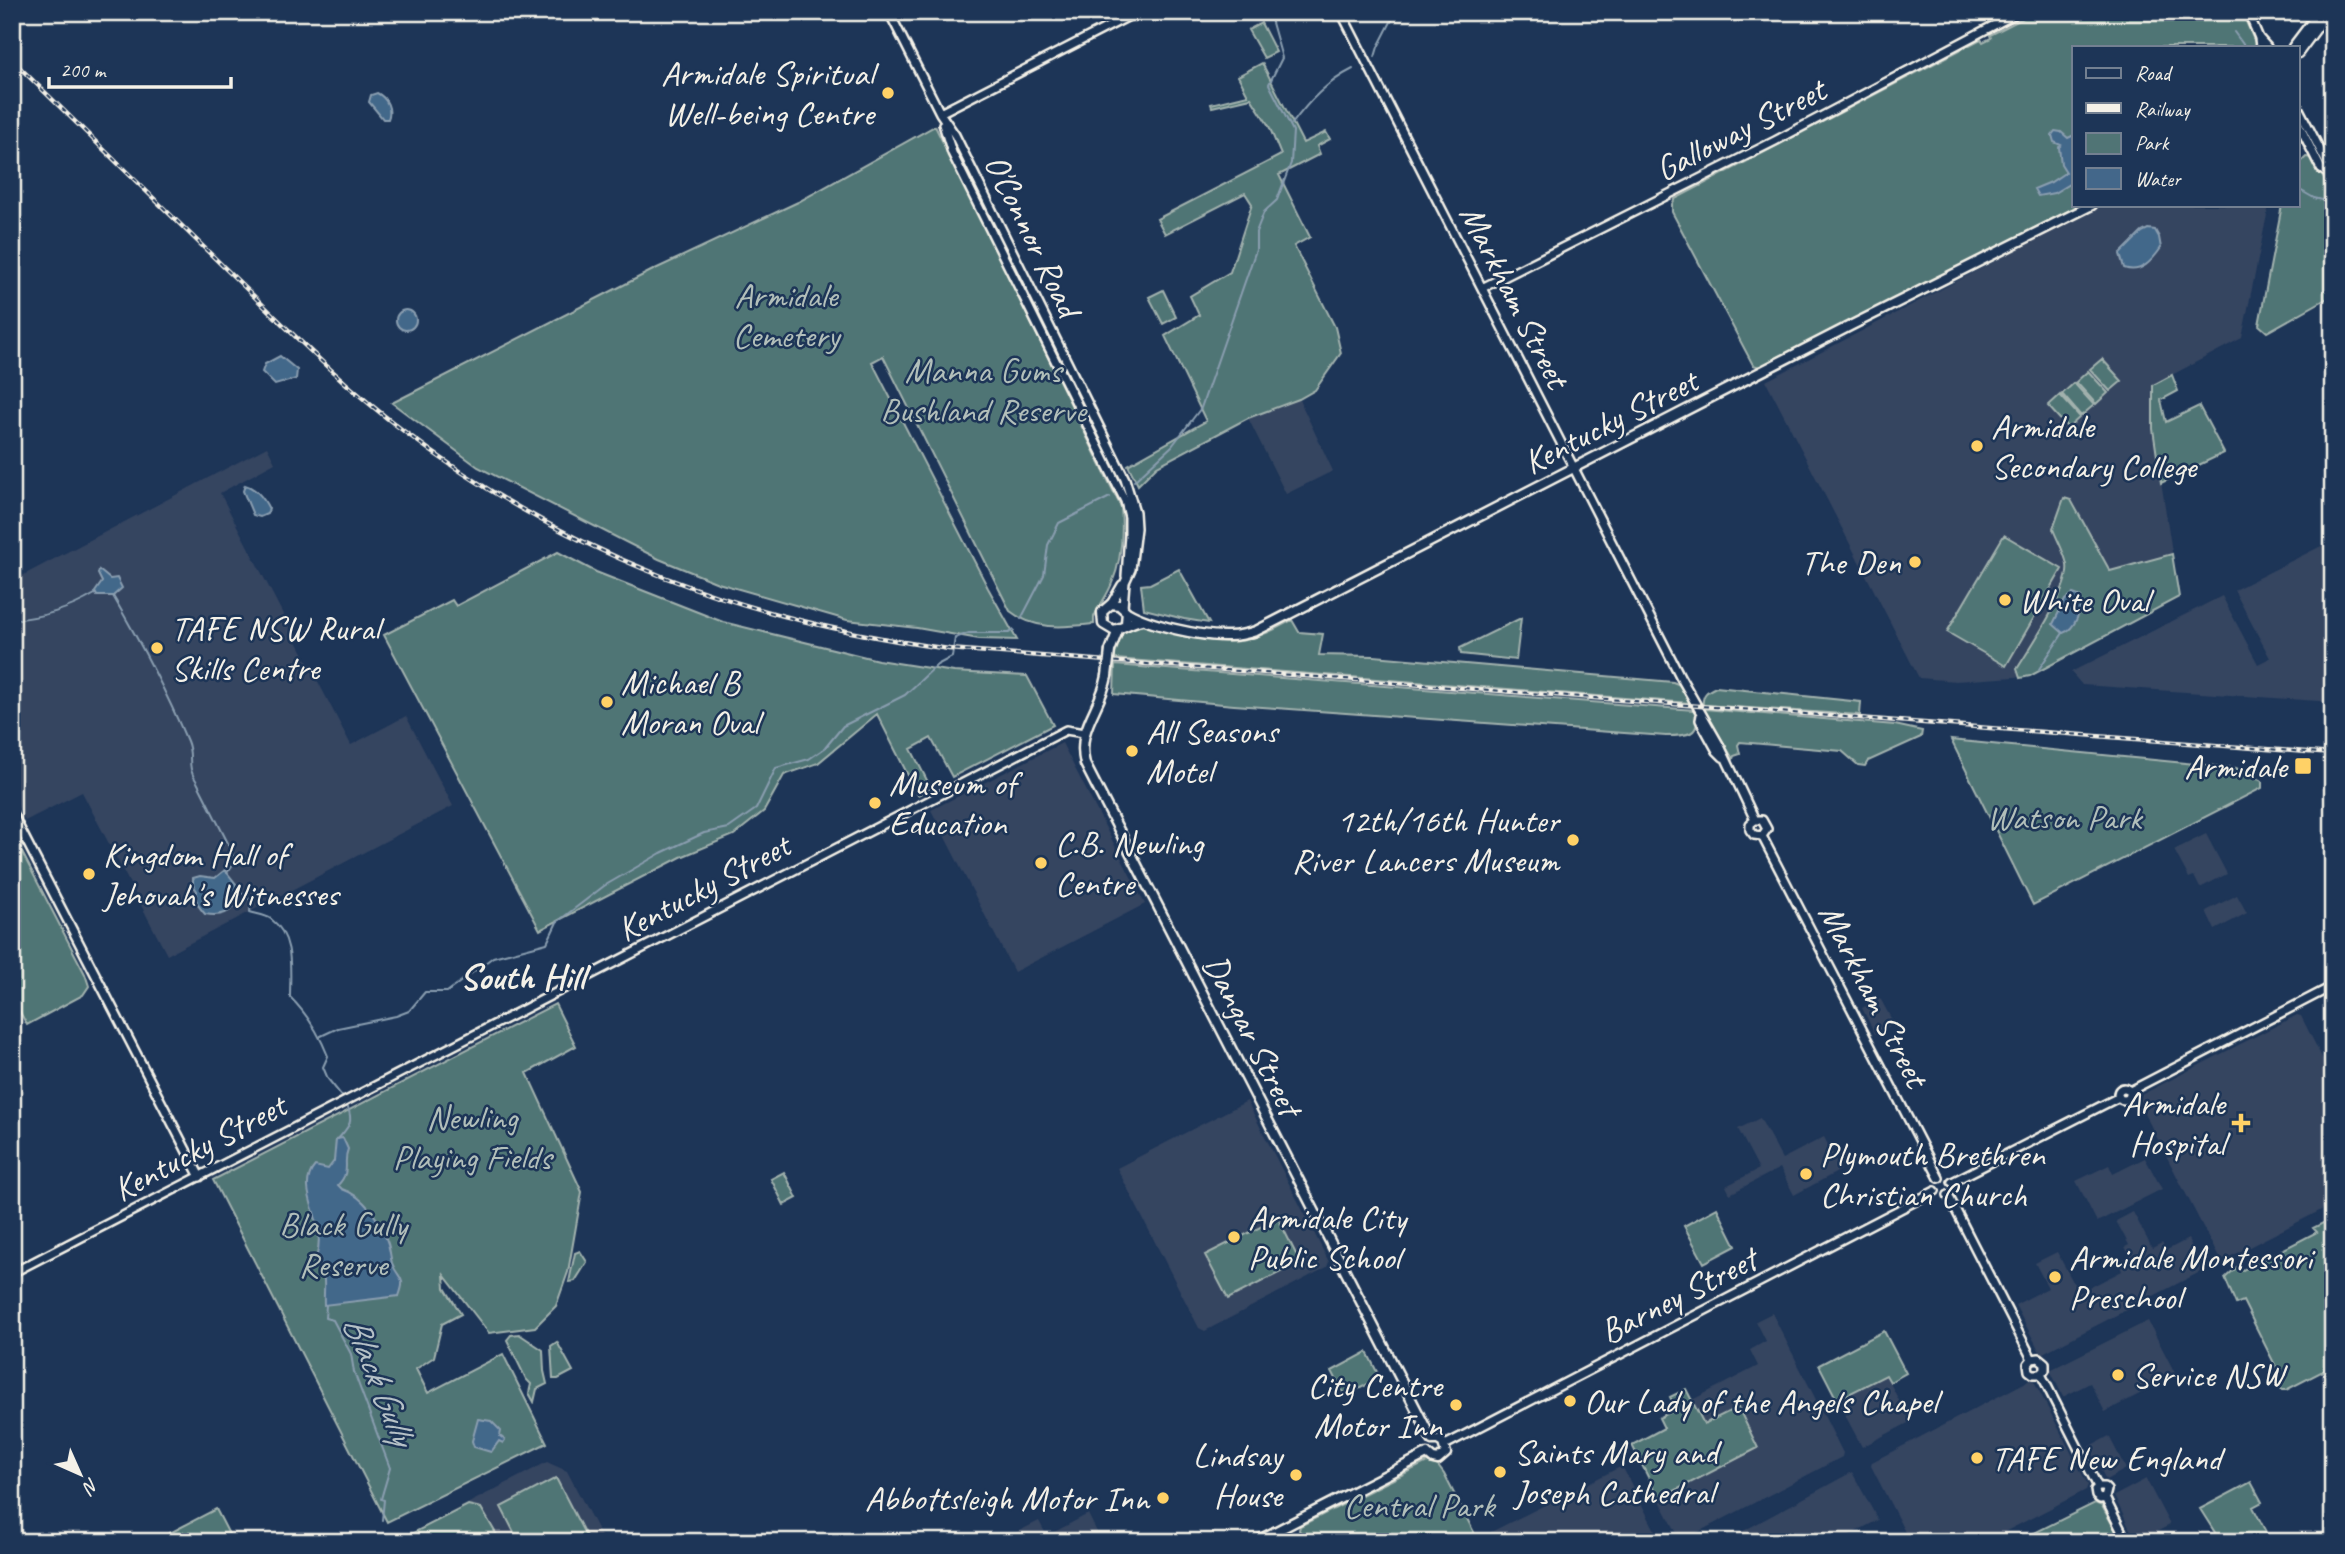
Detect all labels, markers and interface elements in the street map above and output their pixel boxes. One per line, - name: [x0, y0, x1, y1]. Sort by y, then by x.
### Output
- scale bar: [49, 46, 231, 90]
- legend: [2072, 46, 2300, 206]
- place label: Armidale Spiritual Well-being Centre: [661, 51, 880, 136]
- text: 200 m: [60, 57, 107, 83]
- text: Road: [2135, 60, 2174, 86]
- street label: Galloway Street: [1648, 66, 1836, 191]
- marker: Armidale Spiritual Well-being Centre: [880, 85, 896, 101]
- text: Railway: [2135, 96, 2191, 122]
- text: Park: [2135, 130, 2170, 156]
- street label: O'Connor Road: [974, 147, 1093, 328]
- text: Water: [2135, 166, 2182, 192]
- street label: Markham Street: [1449, 197, 1581, 398]
- park label: Armidale Cemetery: [733, 273, 842, 358]
- park label: Manna Gums Bushland Reserve: [880, 348, 1088, 433]
- street label: Kentucky Street: [1516, 357, 1708, 485]
- place label: Armidale Secondary College: [1991, 404, 2199, 489]
- marker: Armidale Secondary College: [1969, 438, 1985, 454]
- place label: The Den: [1801, 540, 1901, 585]
- marker: The Den: [1907, 554, 1923, 570]
- place label: White Oval: [2019, 578, 2155, 623]
- marker: White Oval: [1997, 592, 2013, 608]
- place label: TAFE NSW Rural Skills Centre: [171, 606, 386, 691]
- marker: TAFE NSW Rural Skills Centre: [149, 640, 165, 656]
- place label: Michael B Moran Oval: [621, 660, 765, 745]
- marker: Michael B Moran Oval: [599, 694, 615, 710]
- place label: All Seasons Motel: [1146, 709, 1281, 794]
- marker: All Seasons Motel: [1124, 743, 1140, 759]
- place label: Armidale: [2184, 744, 2290, 789]
- marker: Armidale: [2293, 756, 2313, 776]
- place label: Museum of Education: [889, 761, 1023, 846]
- marker: Museum of Education: [867, 795, 883, 811]
- park label: Watson Park: [1986, 795, 2144, 840]
- place label: 12th/16th Hunter River Lancers Museum: [1292, 798, 1562, 883]
- place label: C.B. Newling Centre: [1055, 821, 1205, 906]
- street label: Kentucky Street: [609, 822, 800, 952]
- place label: Kingdom Hall of Jehovah's Witnesses: [101, 832, 341, 917]
- marker: 12th/16th Hunter River Lancers Museum: [1565, 832, 1581, 848]
- marker: C.B. Newling Centre: [1033, 855, 1049, 871]
- marker: Kingdom Hall of Jehovah's Witnesses: [81, 866, 97, 882]
- street label: Markham Street: [1808, 896, 1940, 1097]
- street label: Dangar Street: [1193, 947, 1314, 1127]
- district label: South Hill: [460, 953, 592, 1000]
- place label: Armidale Hospital: [2122, 1081, 2231, 1166]
- street label: Kentucky Street: [105, 1082, 296, 1212]
- park label: Newling Playing Fields: [393, 1095, 554, 1180]
- marker: Armidale Hospital: [2231, 1113, 2251, 1133]
- place label: Plymouth Brethren Christian Church: [1820, 1132, 2046, 1217]
- marker: Plymouth Brethren Christian Church: [1798, 1166, 1814, 1182]
- place label: Armidale City Public School: [1248, 1195, 1409, 1280]
- park label: Black Gully Reserve: [279, 1202, 410, 1287]
- marker: Armidale City Public School: [1226, 1229, 1242, 1245]
- street label: Barney Street: [1592, 1235, 1768, 1354]
- place label: Armidale Montessori Preschool: [2069, 1235, 2316, 1320]
- marker: Armidale Montessori Preschool: [2047, 1269, 2063, 1285]
- water label: Black Gully: [333, 1308, 429, 1456]
- place label: Service NSW: [2132, 1353, 2288, 1398]
- place label: City Centre Motor Inn: [1307, 1363, 1445, 1448]
- marker: Service NSW: [2110, 1367, 2126, 1383]
- place label: Our Lady of the Angels Chapel: [1584, 1379, 1944, 1424]
- marker: Our Lady of the Angels Chapel: [1562, 1393, 1578, 1409]
- marker: City Centre Motor Inn: [1448, 1397, 1464, 1413]
- place label: Saints Mary and Joseph Cathedral: [1512, 1430, 1723, 1515]
- place label: Lindsay House: [1193, 1433, 1285, 1518]
- place label: TAFE New England: [1991, 1436, 2226, 1481]
- north arrow: [46, 1438, 116, 1508]
- marker: TAFE New England: [1969, 1450, 1985, 1466]
- marker: Saints Mary and Joseph Cathedral: [1492, 1464, 1508, 1480]
- marker: Lindsay House: [1288, 1467, 1304, 1483]
- text: N: [76, 1473, 104, 1500]
- place label: Abbottsleigh Motor Inn: [865, 1476, 1151, 1521]
- park label: Central Park: [1344, 1483, 1497, 1528]
- marker: Abbottsleigh Motor Inn: [1155, 1490, 1171, 1506]

